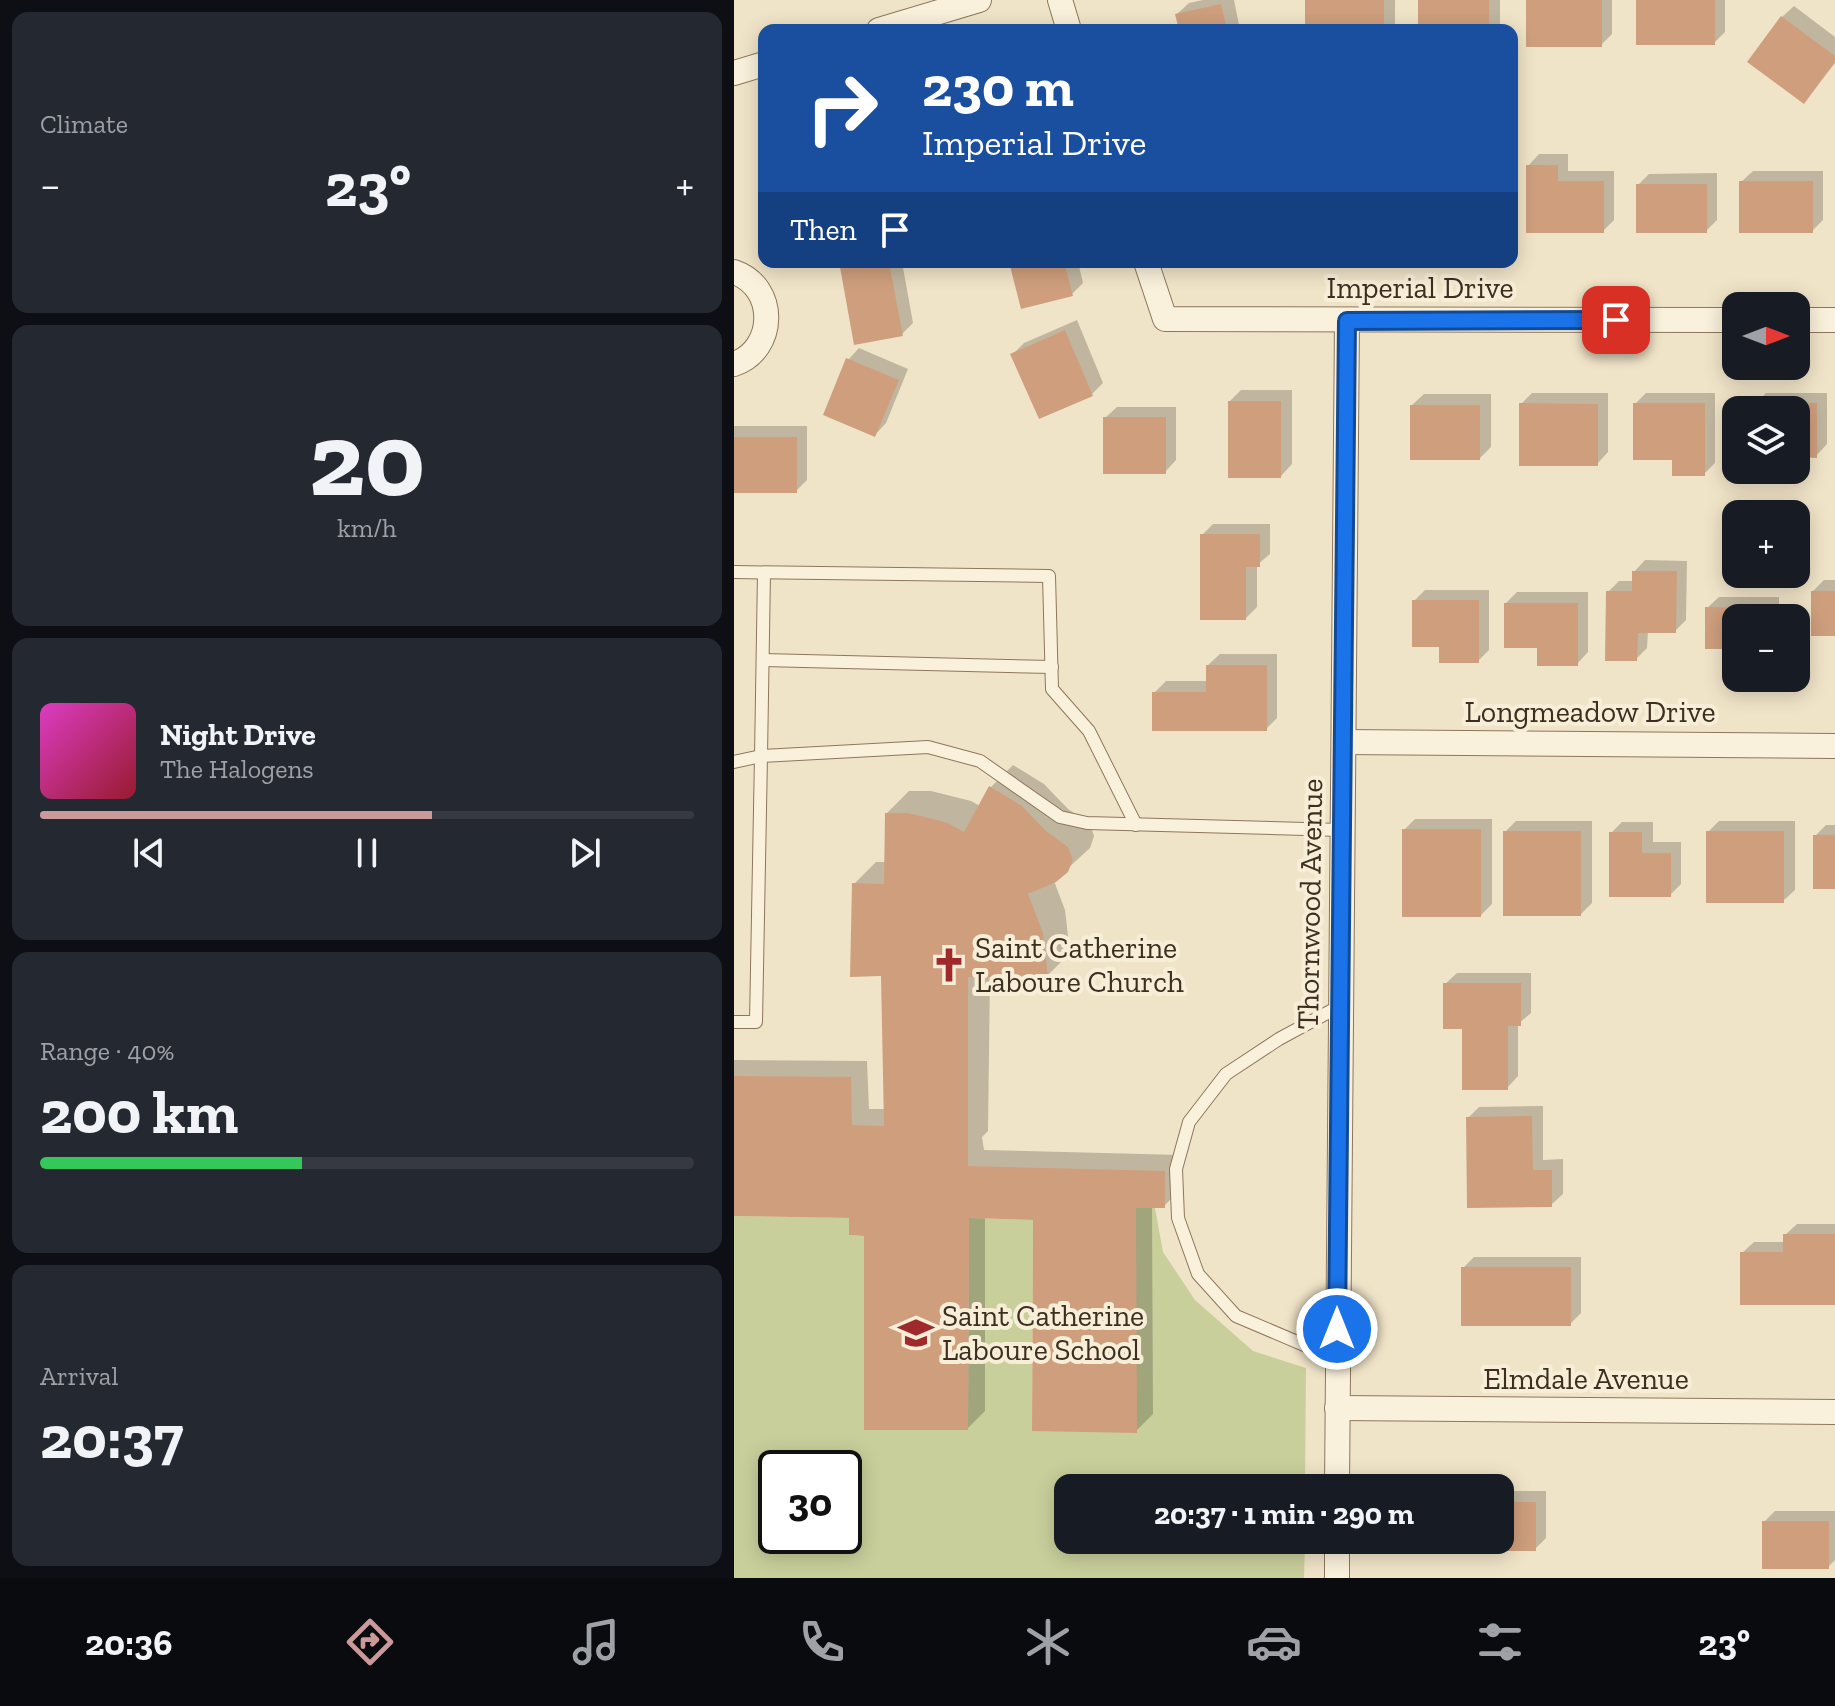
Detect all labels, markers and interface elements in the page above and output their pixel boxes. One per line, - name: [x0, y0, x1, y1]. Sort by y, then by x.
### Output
- text: 230 m: [922, 53, 1074, 120]
- icon: right: [790, 56, 894, 160]
- text: Climate: [40, 108, 128, 140]
- text: Imperial Drive: [922, 121, 1146, 164]
- text: 23°: [325, 149, 411, 221]
- text: −: [40, 158, 61, 211]
- text: +: [675, 158, 694, 211]
- icon: arrive: [873, 208, 917, 252]
- text: Then: [790, 212, 857, 248]
- street label: Imperial Drive: [1326, 270, 1514, 306]
- pin: [1582, 286, 1650, 354]
- north arrow: [1722, 292, 1810, 380]
- map controls: [1722, 292, 1810, 692]
- icon: arrive: [1594, 298, 1638, 342]
- button: layers: [1722, 396, 1810, 484]
- text: 20: [309, 397, 425, 522]
- button: +: [1722, 500, 1810, 588]
- text: km/h: [337, 512, 397, 544]
- button: −: [1722, 604, 1810, 692]
- street label: Longmeadow Drive: [1464, 694, 1716, 730]
- text: Night Drive: [160, 717, 316, 753]
- text: The Halogens: [160, 753, 314, 785]
- street label: Thornwood Avenue: [1290, 778, 1330, 1030]
- icon: previous: [127, 831, 171, 875]
- icon: pause: [345, 831, 389, 875]
- icon: next: [563, 831, 607, 875]
- place label: Saint Catherine Laboure Church: [975, 930, 1184, 1000]
- church icon: Saint Catherine Laboure Church: [930, 946, 968, 984]
- text: Range · 40%: [40, 1035, 174, 1067]
- text: 200 km: [40, 1076, 238, 1148]
- position arrow: [1295, 1287, 1379, 1371]
- place label: Saint Catherine Laboure School: [942, 1298, 1144, 1368]
- school or university icon: Saint Catherine Laboure School: [897, 1314, 935, 1352]
- text: Arrival: [40, 1360, 118, 1392]
- street label: Elmdale Avenue: [1483, 1361, 1689, 1397]
- text: 20:37: [40, 1401, 183, 1473]
- speed limit sign: 30: [758, 1450, 862, 1554]
- text: 20:37 · 1 min · 290 m: [1154, 1496, 1414, 1532]
- icon: directions: [342, 1614, 398, 1670]
- icon: music: [568, 1614, 624, 1670]
- icon: phone: [794, 1614, 850, 1670]
- icon: climate: [1020, 1614, 1076, 1670]
- icon: car: [1246, 1614, 1302, 1670]
- icon: filters: [1472, 1614, 1528, 1670]
- text: 20:36: [85, 1621, 172, 1664]
- text: 23°: [1698, 1621, 1750, 1664]

